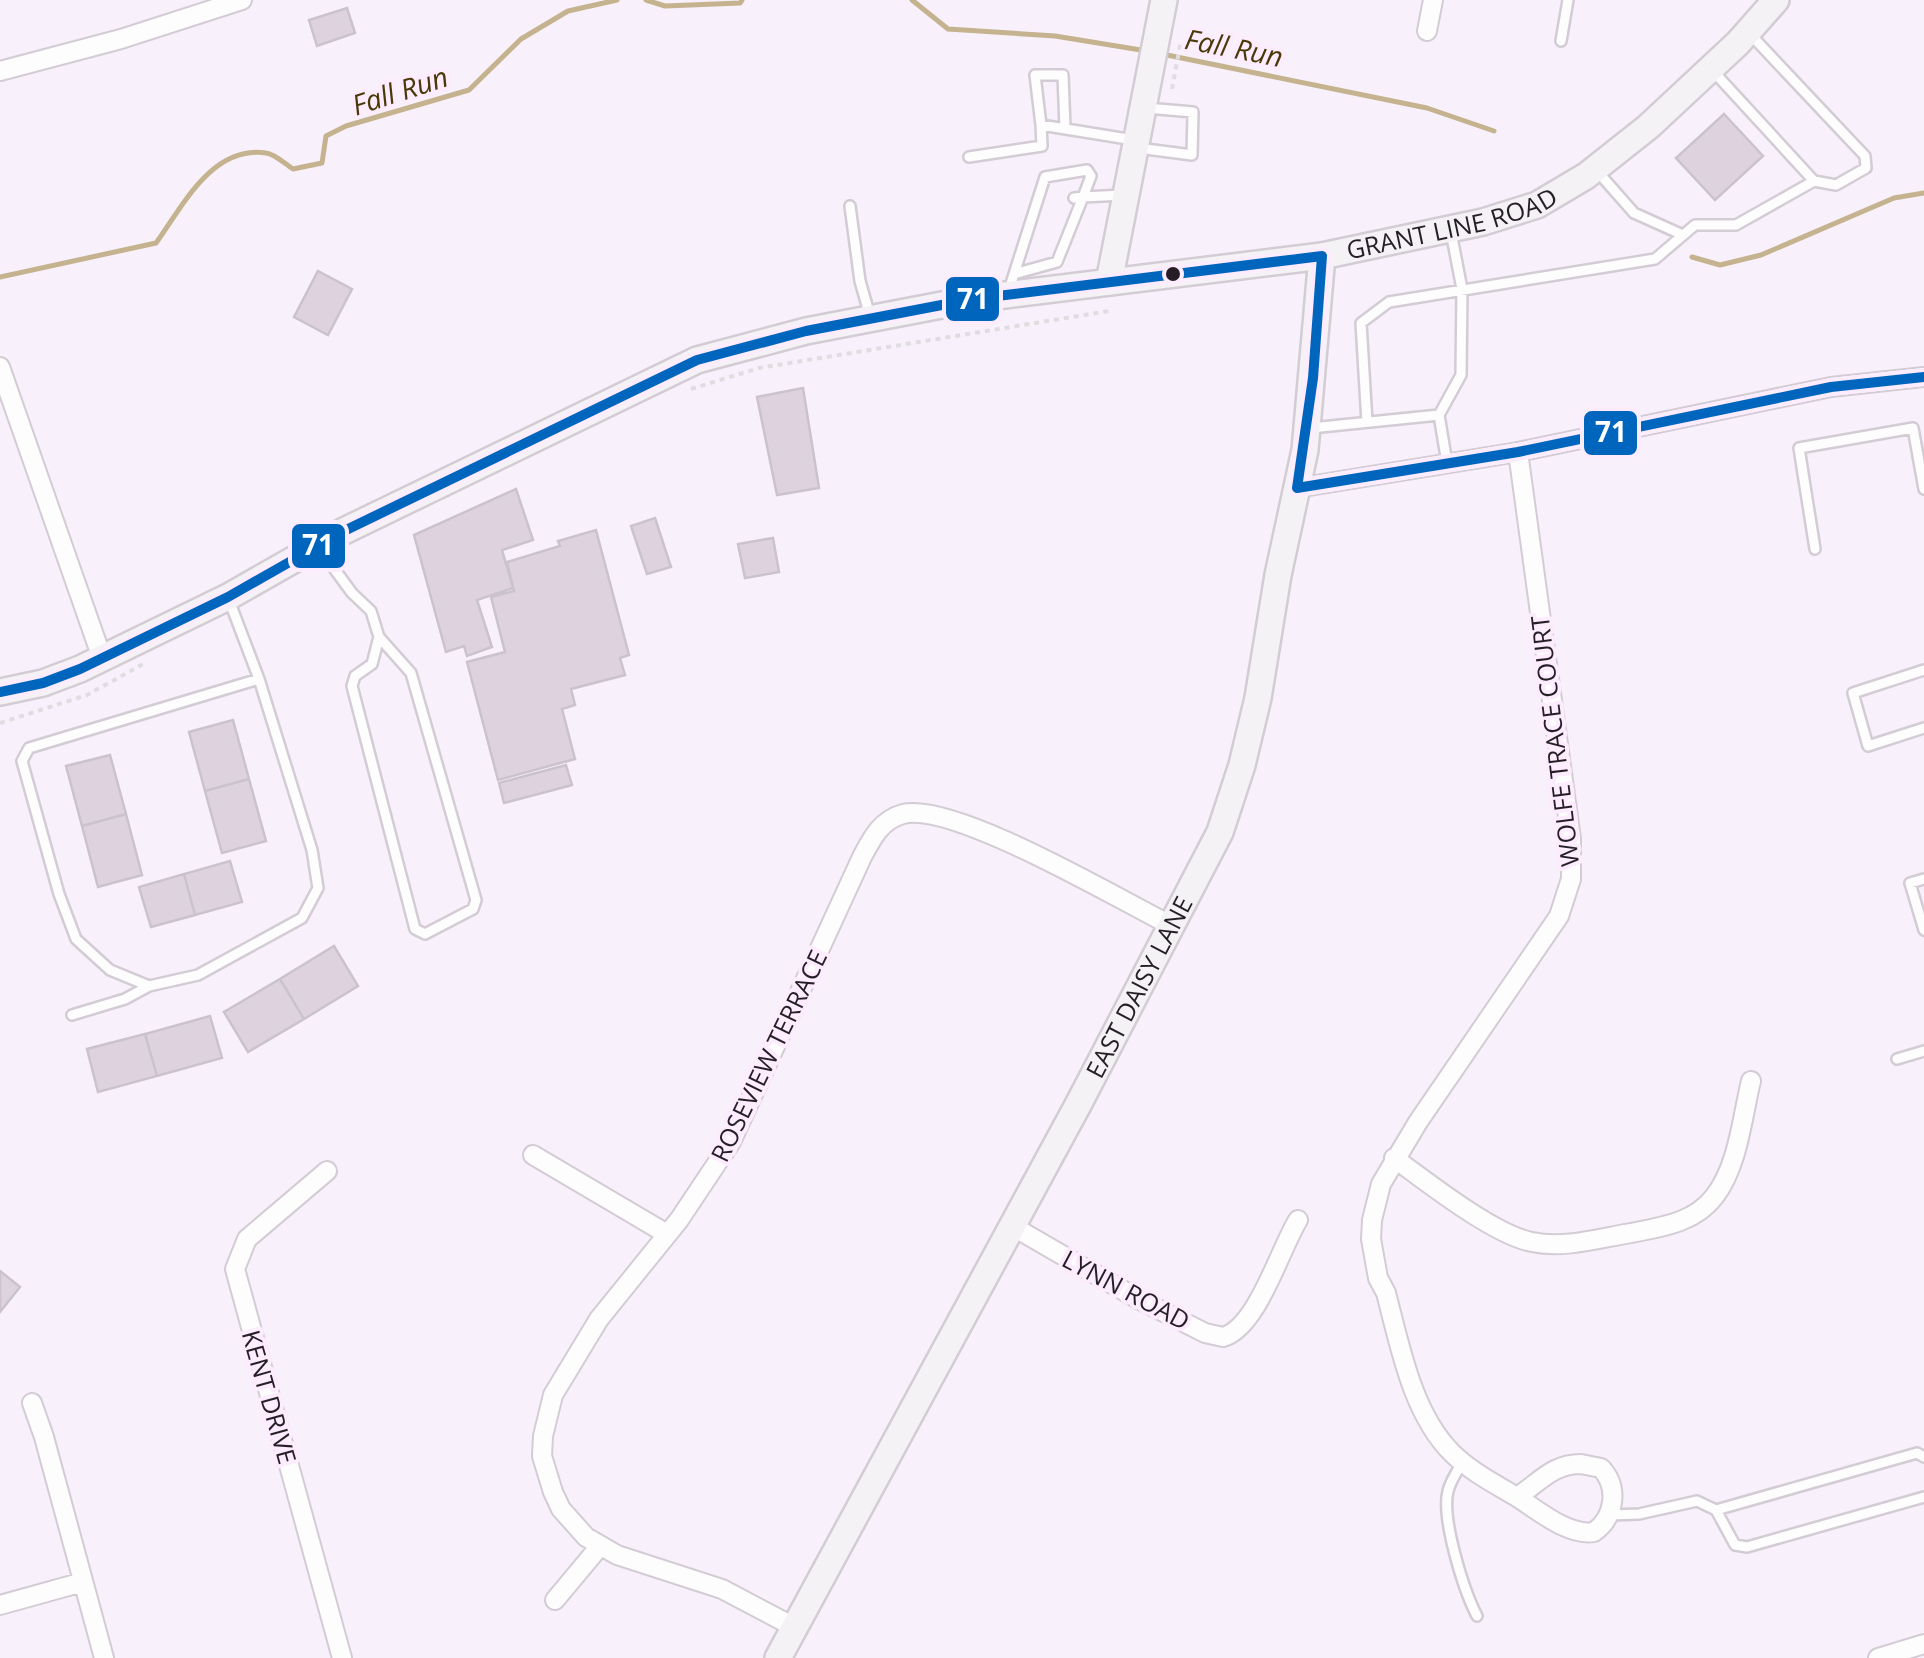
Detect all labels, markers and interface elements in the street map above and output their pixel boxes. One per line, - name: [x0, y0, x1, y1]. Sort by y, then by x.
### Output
- water label: Fall Run: [1182, 19, 1286, 75]
- water label: Fall Run: [347, 57, 453, 123]
- street label: GRANT LINE ROAD: [1343, 179, 1563, 266]
- unlabelled marker: [1163, 264, 1183, 284]
- line badge: 71: [944, 275, 1001, 323]
- text: 71: [957, 279, 989, 317]
- line badge: 71: [1582, 409, 1639, 457]
- text: 71: [1595, 412, 1627, 450]
- line badge: 71: [290, 522, 347, 570]
- text: 71: [302, 525, 334, 563]
- street label: WOLFE TRACE COURT: [1522, 613, 1586, 869]
- street label: EAST DAISY LANE: [1077, 890, 1200, 1083]
- street label: ROSEVIEW TERRACE: [702, 944, 834, 1167]
- street label: LYNN ROAD: [1057, 1241, 1196, 1337]
- street label: KENT DRIVE: [235, 1326, 305, 1468]

